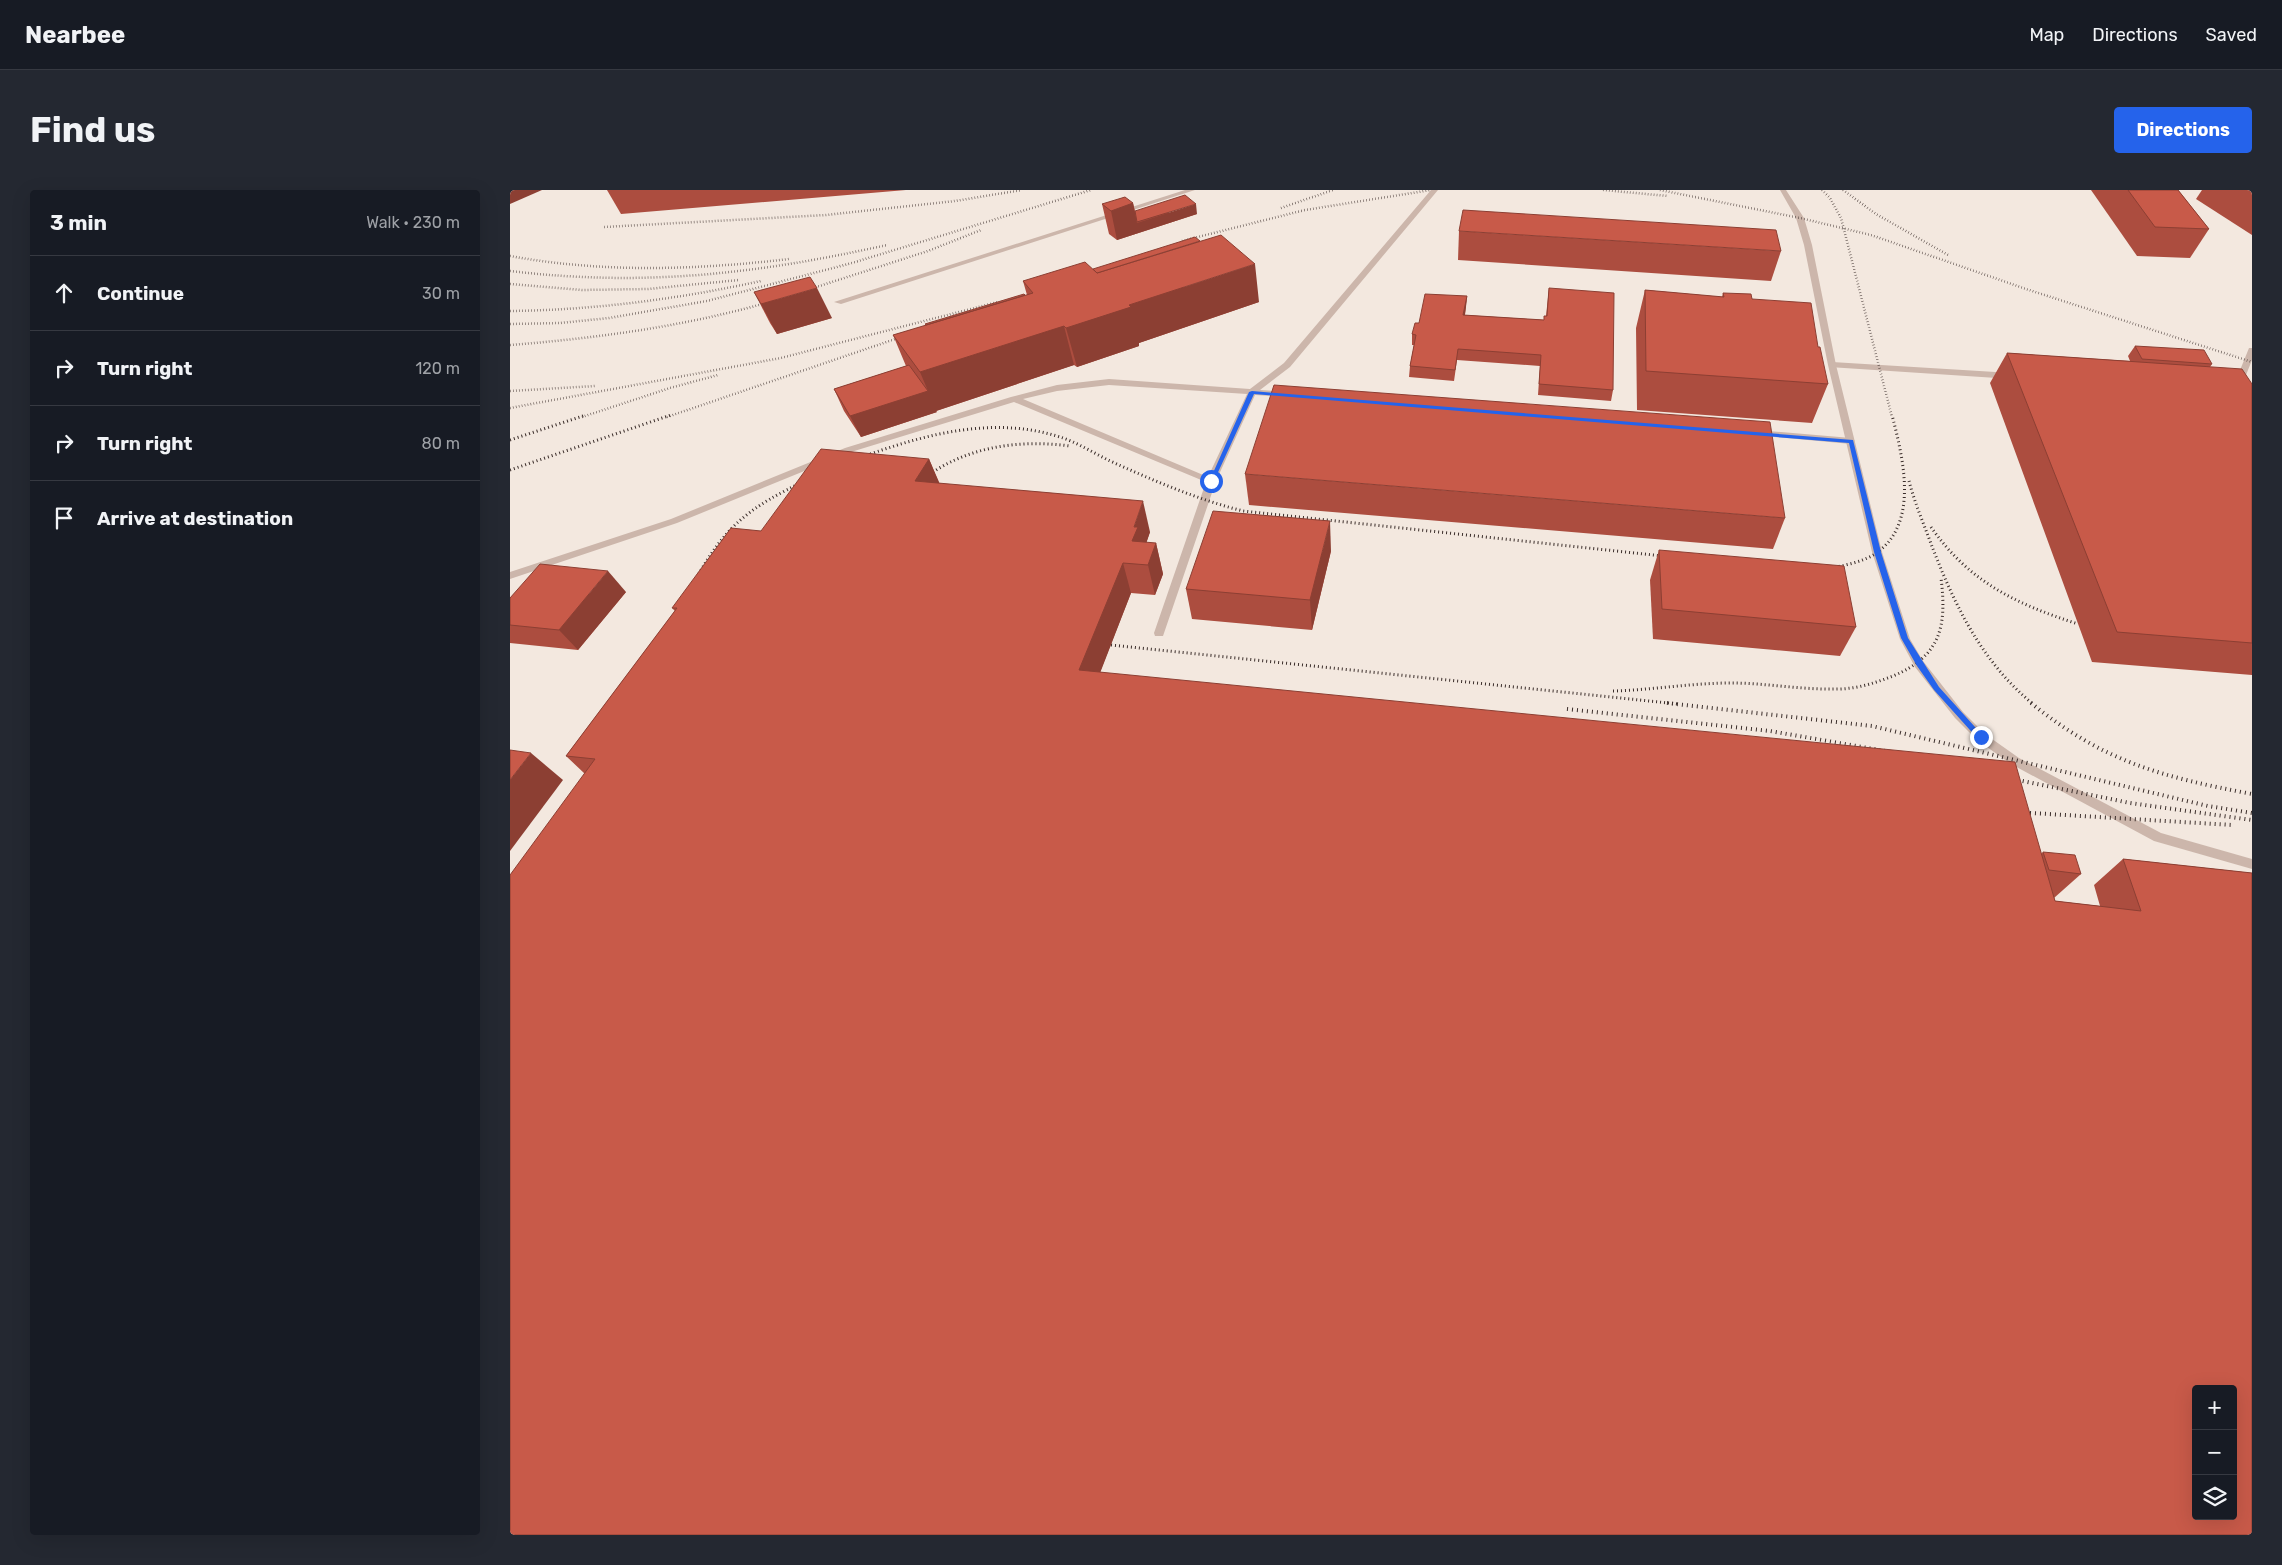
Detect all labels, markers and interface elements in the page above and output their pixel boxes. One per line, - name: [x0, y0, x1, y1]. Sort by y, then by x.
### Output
- text: Nearbee: [25, 21, 125, 49]
- text: Map: [2029, 24, 2064, 46]
- text: Directions: [2092, 24, 2178, 46]
- text: Saved: [2206, 24, 2257, 46]
- button: Directions: [2114, 107, 2252, 153]
- text: Find us: [30, 109, 155, 151]
- text: 3 min: [50, 210, 107, 235]
- text: Walk · 230 m: [366, 213, 460, 232]
- icon: ahead: [50, 279, 78, 307]
- text: Continue: [97, 282, 184, 305]
- text: 30 m: [422, 284, 460, 303]
- icon: right: [50, 354, 78, 382]
- text: Turn right: [97, 357, 192, 380]
- text: 120 m: [415, 359, 460, 378]
- icon: right: [50, 429, 78, 457]
- text: Turn right: [97, 432, 192, 455]
- text: 80 m: [422, 434, 460, 453]
- route start: [1200, 470, 1223, 493]
- icon: arrive: [50, 504, 78, 532]
- text: Arrive at destination: [97, 507, 293, 530]
- route end: [1970, 726, 1993, 749]
- map controls: [2192, 1385, 2237, 1520]
- button: +: [2192, 1385, 2237, 1430]
- button: −: [2192, 1430, 2237, 1475]
- button: layers: [2192, 1475, 2237, 1520]

